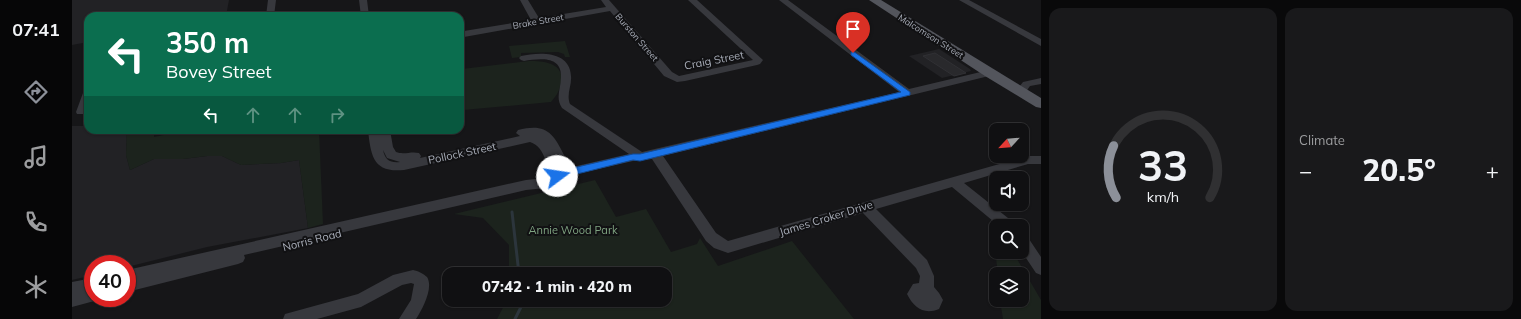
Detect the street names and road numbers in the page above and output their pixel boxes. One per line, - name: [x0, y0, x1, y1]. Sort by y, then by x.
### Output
- street label: Brake Street: [512, 11, 564, 31]
- street label: Burston Street: [613, 11, 661, 63]
- street label: Malcomson Street: [896, 12, 966, 60]
- street label: Craig Street: [683, 47, 745, 73]
- street label: Pollock Street: [427, 139, 497, 167]
- street label: James Croker Drive: [778, 197, 874, 239]
- street label: Norris Road: [281, 226, 343, 254]

